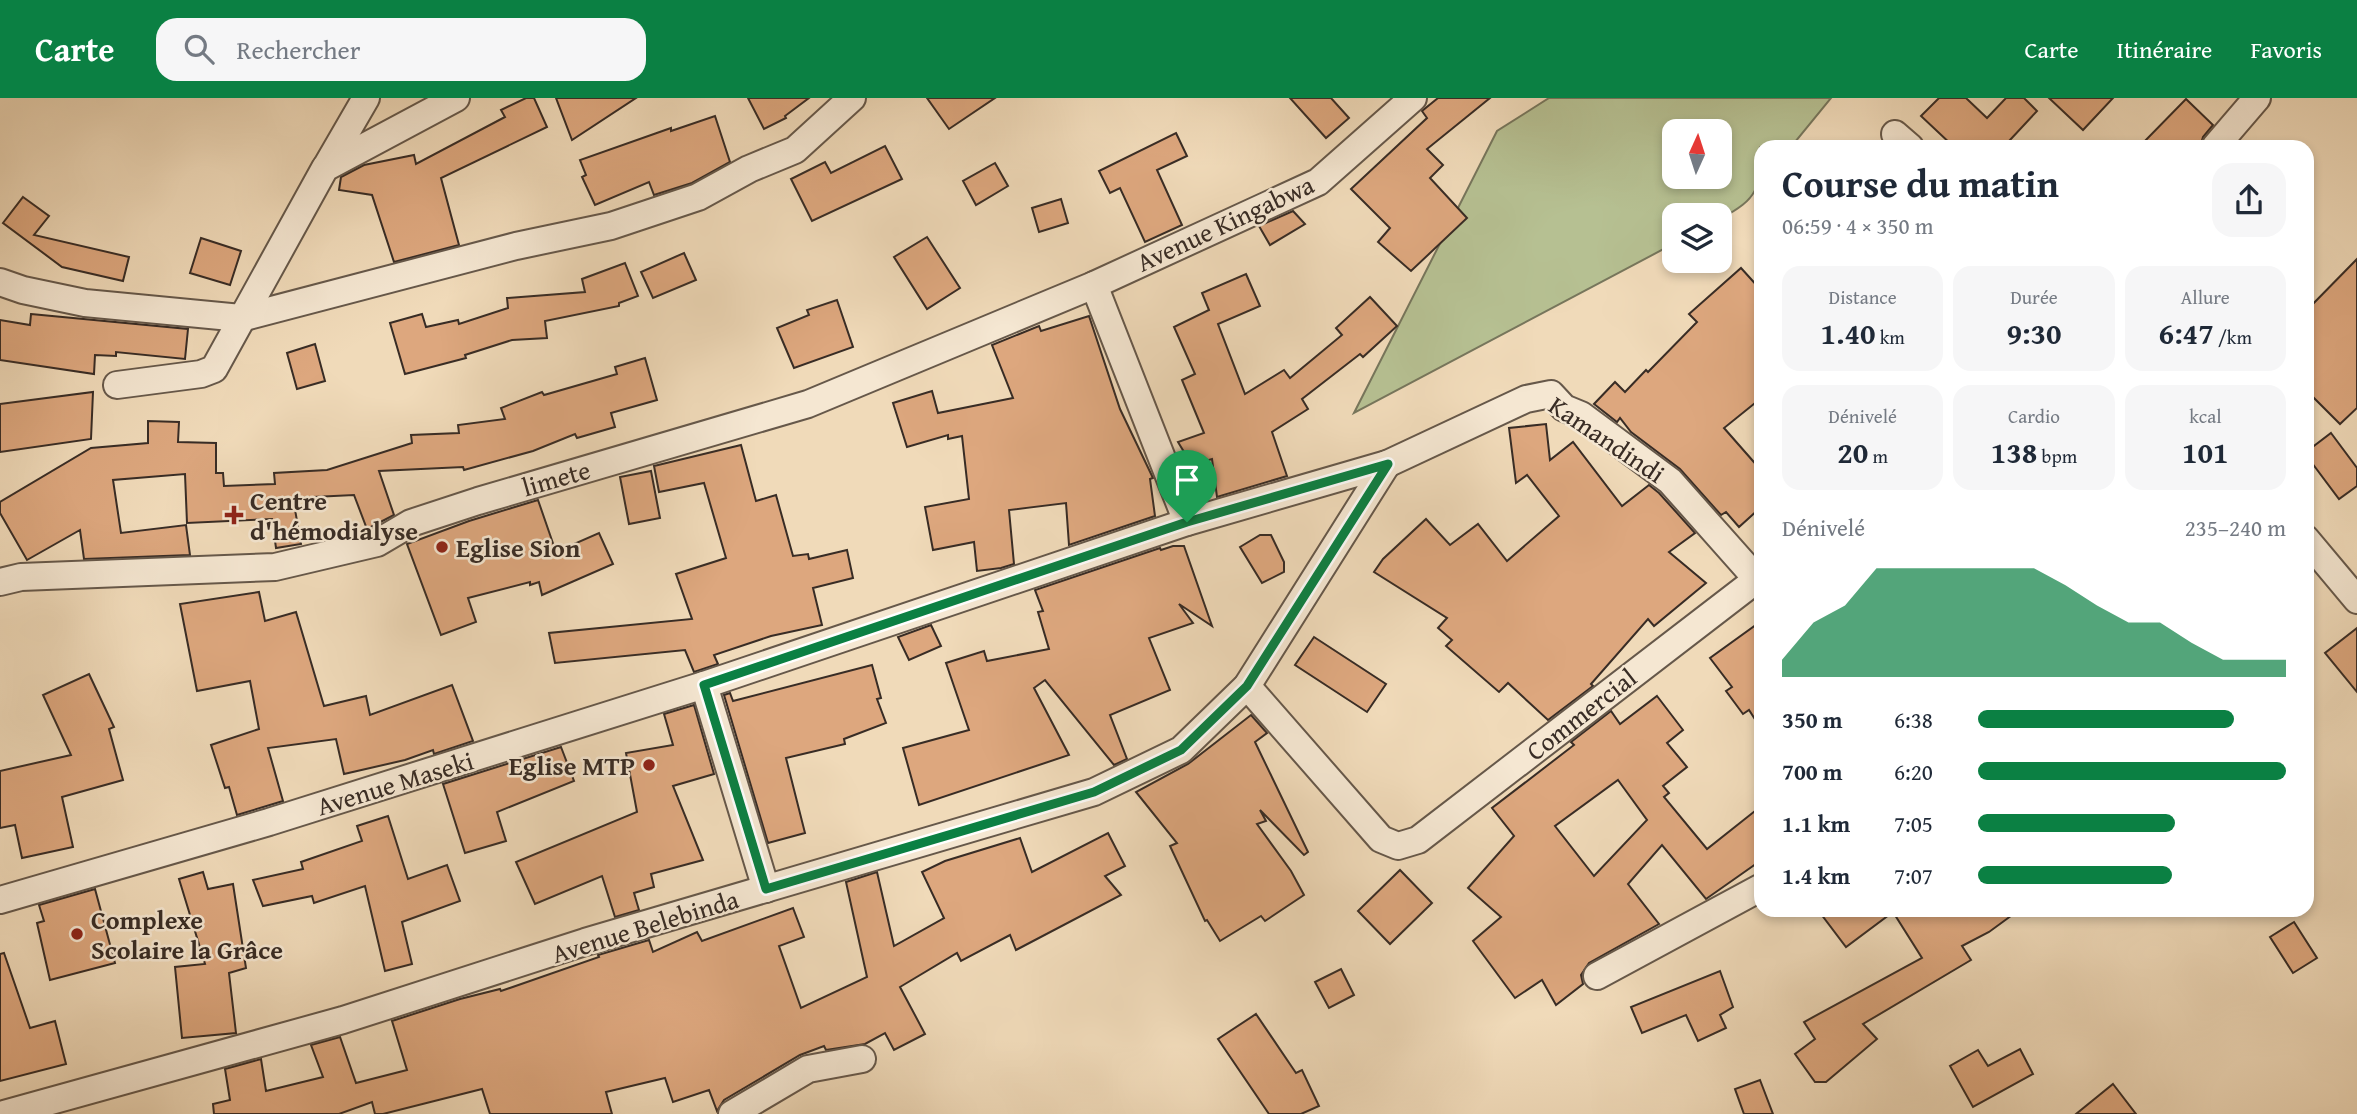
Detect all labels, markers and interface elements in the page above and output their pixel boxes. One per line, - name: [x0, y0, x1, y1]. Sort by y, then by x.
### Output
- search box: [156, 18, 646, 81]
- text: Carte: [35, 25, 114, 73]
- icon: search: [180, 30, 218, 68]
- text: Rechercher: [236, 30, 361, 69]
- text: Carte: [2025, 32, 2079, 67]
- text: Itinéraire: [2117, 32, 2212, 67]
- text: Favoris: [2250, 32, 2322, 67]
- north arrow: [1662, 119, 1732, 189]
- map controls: [1662, 119, 1732, 273]
- text: Course du matin: [1782, 155, 2059, 211]
- button: share: [2212, 163, 2286, 237]
- street label: Avenue Kingabwa: [1130, 164, 1321, 281]
- button: layers: [1662, 203, 1732, 273]
- text: 06:59 · 4 × 350 m: [1782, 209, 1934, 242]
- text: Distance: [1829, 283, 1897, 311]
- text: Durée: [2010, 283, 2058, 311]
- text: Allure: [2181, 283, 2230, 311]
- text: 1.40: [1820, 311, 1876, 355]
- text: 9:30: [2006, 311, 2062, 355]
- text: 6:47: [2159, 311, 2214, 355]
- text: km: [1876, 323, 1905, 351]
- text: /km: [2214, 323, 2252, 351]
- street label: Kamandindi: [1541, 386, 1673, 492]
- text: Dénivelé: [1828, 402, 1897, 430]
- text: Cardio: [2008, 402, 2060, 430]
- text: kcal: [2189, 402, 2222, 430]
- text: 20: [1837, 430, 1868, 474]
- text: 138: [1991, 430, 2037, 474]
- text: 101: [2182, 430, 2229, 474]
- text: m: [1868, 442, 1888, 470]
- text: bpm: [2037, 442, 2077, 470]
- street label: limete: [517, 450, 595, 506]
- pin: [1157, 450, 1217, 522]
- icon: arrive: [1168, 461, 1206, 499]
- place label: Centre d'hémodialyse: [250, 481, 418, 550]
- marker: Centre d'hémodialyse: [224, 505, 244, 525]
- text: Dénivelé: [1782, 511, 1865, 544]
- text: 235–240 m: [2185, 511, 2286, 544]
- place label: Eglise Sion: [456, 528, 581, 567]
- marker: Eglise Sion: [434, 539, 450, 555]
- street label: Commercial: [1517, 658, 1645, 770]
- text: 350 m: [1782, 703, 1843, 736]
- text: 6:38: [1894, 703, 1933, 736]
- street label: Avenue Maseki: [312, 741, 478, 825]
- place label: Eglise MTP: [509, 746, 635, 785]
- text: 700 m: [1782, 755, 1843, 788]
- text: 6:20: [1894, 755, 1933, 788]
- marker: Eglise MTP: [641, 757, 657, 773]
- text: 1.1 km: [1782, 807, 1850, 840]
- text: 7:05: [1894, 807, 1933, 840]
- text: 1.4 km: [1782, 859, 1850, 892]
- text: 7:07: [1894, 859, 1933, 892]
- street label: Avenue Belebinda: [547, 879, 744, 973]
- place label: Complexe Scolaire la Grâce: [91, 900, 283, 969]
- marker: Complexe Scolaire la Grâce: [69, 926, 85, 942]

